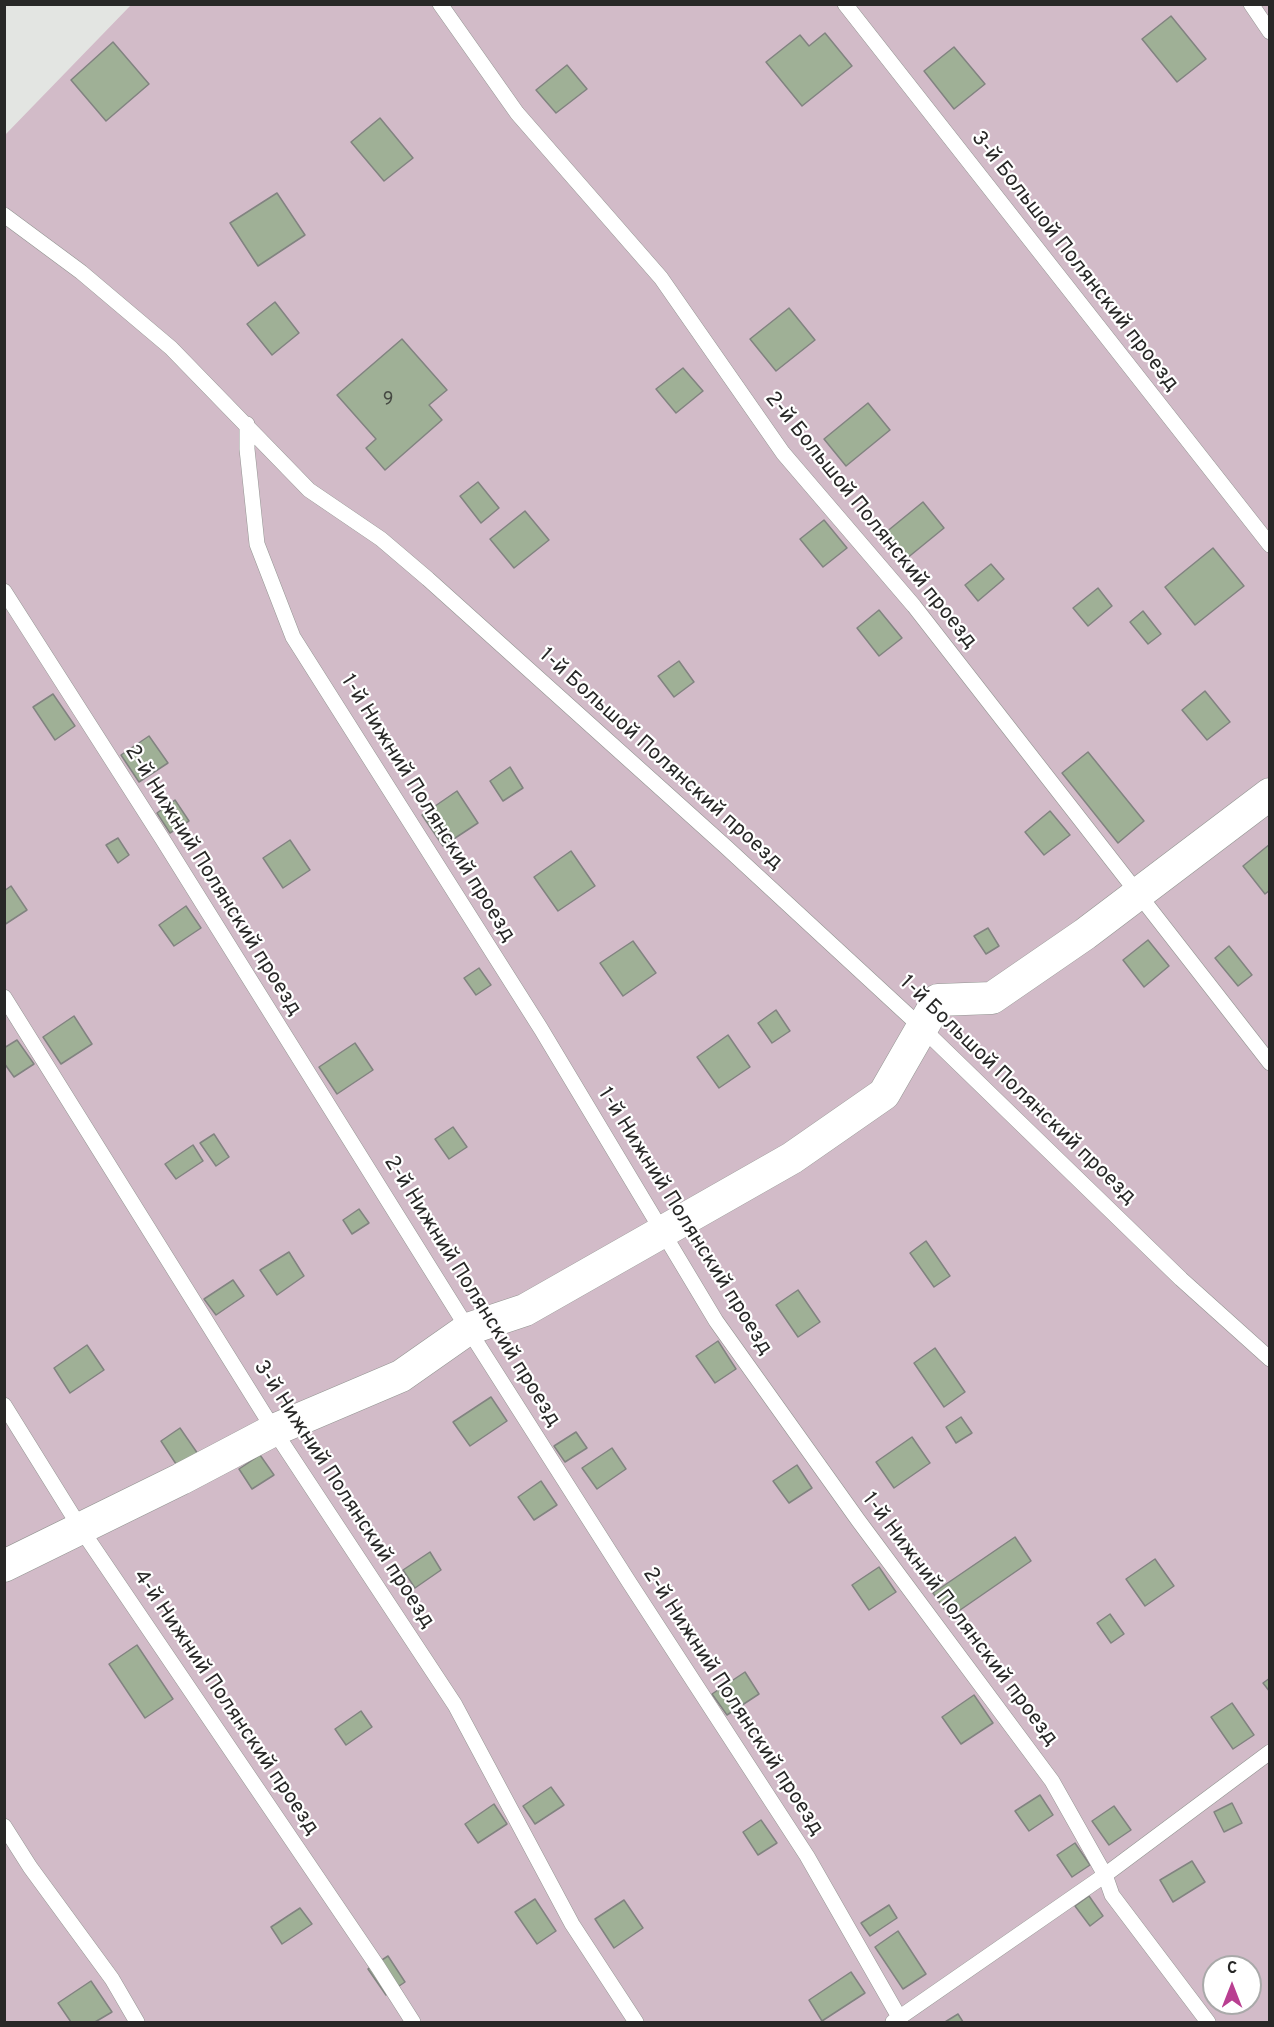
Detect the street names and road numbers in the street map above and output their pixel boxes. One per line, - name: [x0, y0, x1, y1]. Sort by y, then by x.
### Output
- street label: 3-й Большой Полянский проезд: [965, 127, 1183, 397]
- street label: 2-й Большой Полянский проезд: [759, 388, 981, 654]
- street label: 1-й Большой Полянский проезд: [533, 644, 787, 876]
- street label: 1-й Нижний Полянский проезд: [334, 671, 520, 947]
- street label: 2-й Нижний Полянский проезд: [118, 741, 306, 1021]
- street label: 1-й Большой Полянский проезд: [893, 971, 1141, 1211]
- street label: 1-й Нижний Полянский проезд: [591, 1084, 777, 1360]
- street label: 2-й Нижний Полянский проезд: [377, 1152, 565, 1432]
- street label: 3-й Нижний Полянский проезд: [247, 1356, 439, 1634]
- street label: 1-й Нижний Полянский проезд: [856, 1488, 1062, 1752]
- street label: 2-й Нижний Полянский проезд: [636, 1563, 828, 1841]
- street label: 4-й Нижний Полянский проезд: [127, 1566, 323, 1840]

